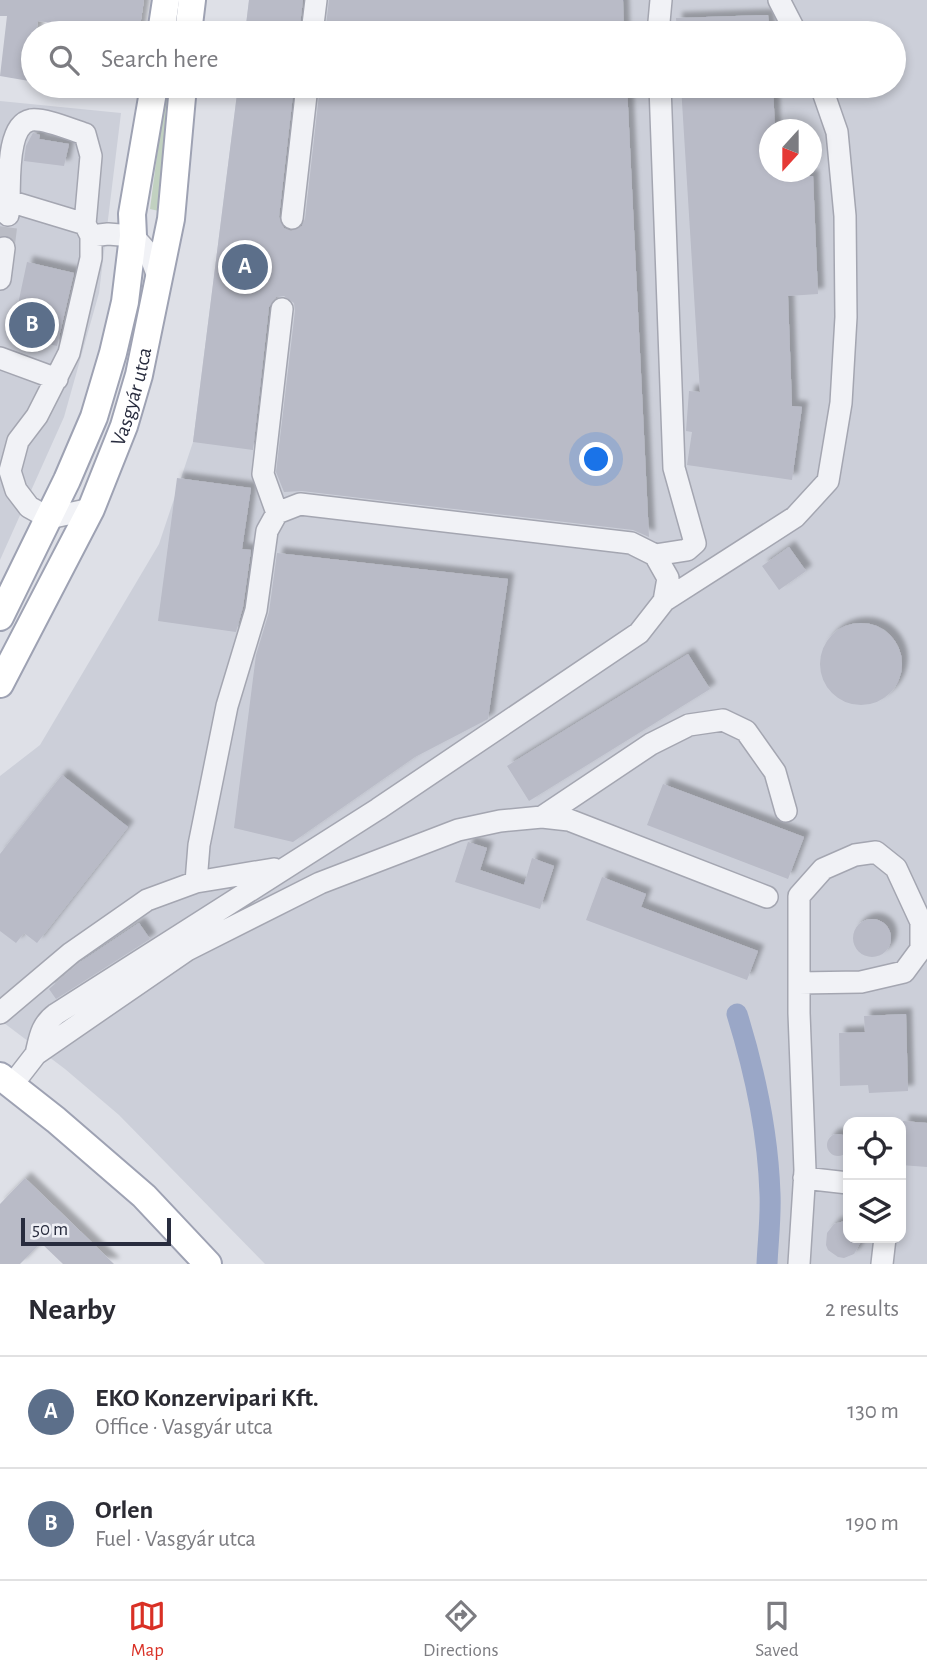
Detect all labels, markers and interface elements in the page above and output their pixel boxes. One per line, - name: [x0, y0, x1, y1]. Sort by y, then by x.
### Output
- search box: [21, 21, 906, 98]
- icon: search: [45, 41, 83, 79]
- text: Search here: [101, 46, 219, 72]
- north arrow: [759, 119, 822, 182]
- pin: A: [222, 241, 268, 293]
- pin: B: [9, 299, 55, 351]
- street label: Vasgyár utca: [107, 345, 155, 449]
- your location: [579, 442, 613, 476]
- map controls: [843, 1117, 906, 1243]
- button: locate: [843, 1117, 906, 1180]
- button: layers: [843, 1180, 906, 1243]
- scale bar: [21, 1215, 172, 1247]
- text: 50 m: [32, 1220, 68, 1239]
- text: Nearby: [28, 1295, 116, 1325]
- text: 2 results: [825, 1298, 899, 1321]
- text: EKO Konzervipari Kft.: [95, 1385, 319, 1411]
- text: A: [44, 1400, 58, 1423]
- text: 130 m: [847, 1400, 899, 1423]
- text: Office · Vasgyár utca: [95, 1416, 273, 1439]
- text: Orlen: [95, 1497, 153, 1523]
- text: B: [44, 1512, 58, 1535]
- text: 190 m: [846, 1512, 899, 1535]
- text: Fuel · Vasgyár utca: [95, 1528, 256, 1551]
- tab: Map: [128, 1597, 166, 1662]
- tab: Directions: [423, 1597, 499, 1662]
- tab: Saved: [755, 1597, 799, 1662]

